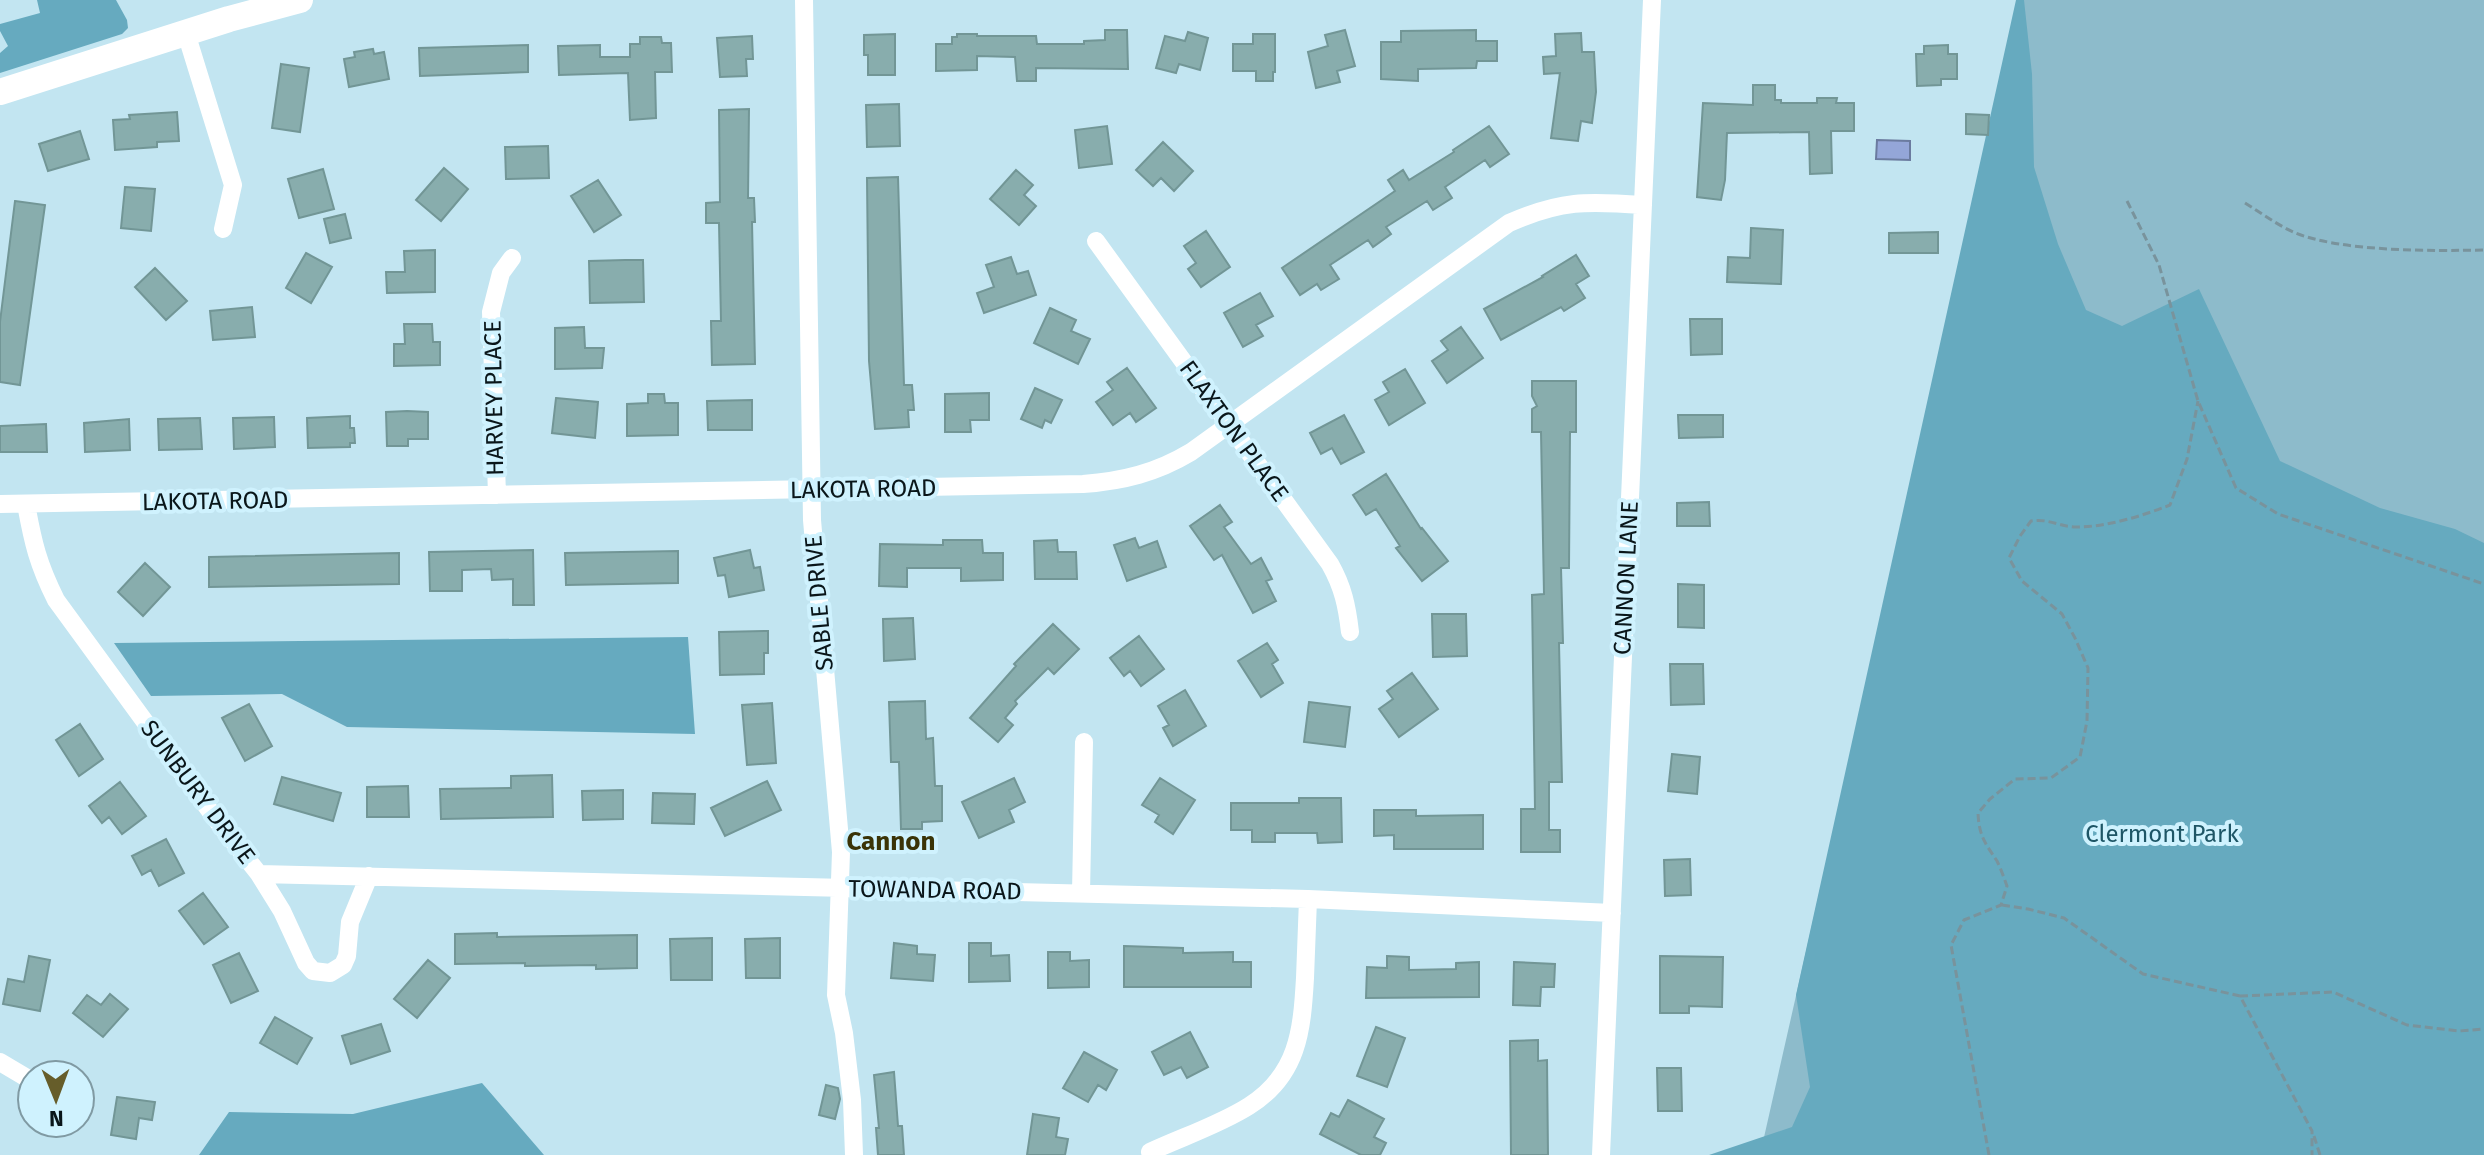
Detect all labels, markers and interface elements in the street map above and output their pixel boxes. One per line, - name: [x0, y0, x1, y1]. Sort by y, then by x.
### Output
- street label: HARVEY PLACE: [479, 320, 509, 476]
- street label: FLAXTON PLACE: [1174, 355, 1294, 507]
- street label: LAKOTA ROAD: [790, 474, 936, 504]
- street label: LAKOTA ROAD: [142, 486, 288, 516]
- street label: CANNON LANE: [1608, 500, 1644, 656]
- street label: SABLE DRIVE: [799, 534, 839, 672]
- street label: SUNBURY DRIVE: [135, 715, 261, 869]
- park label: Clermont Park: [2085, 820, 2239, 848]
- district label: Cannon: [846, 826, 936, 857]
- street label: TOWANDA ROAD: [848, 874, 1022, 906]
- north arrow: [16, 1059, 96, 1139]
- text: N: [49, 1105, 64, 1132]

